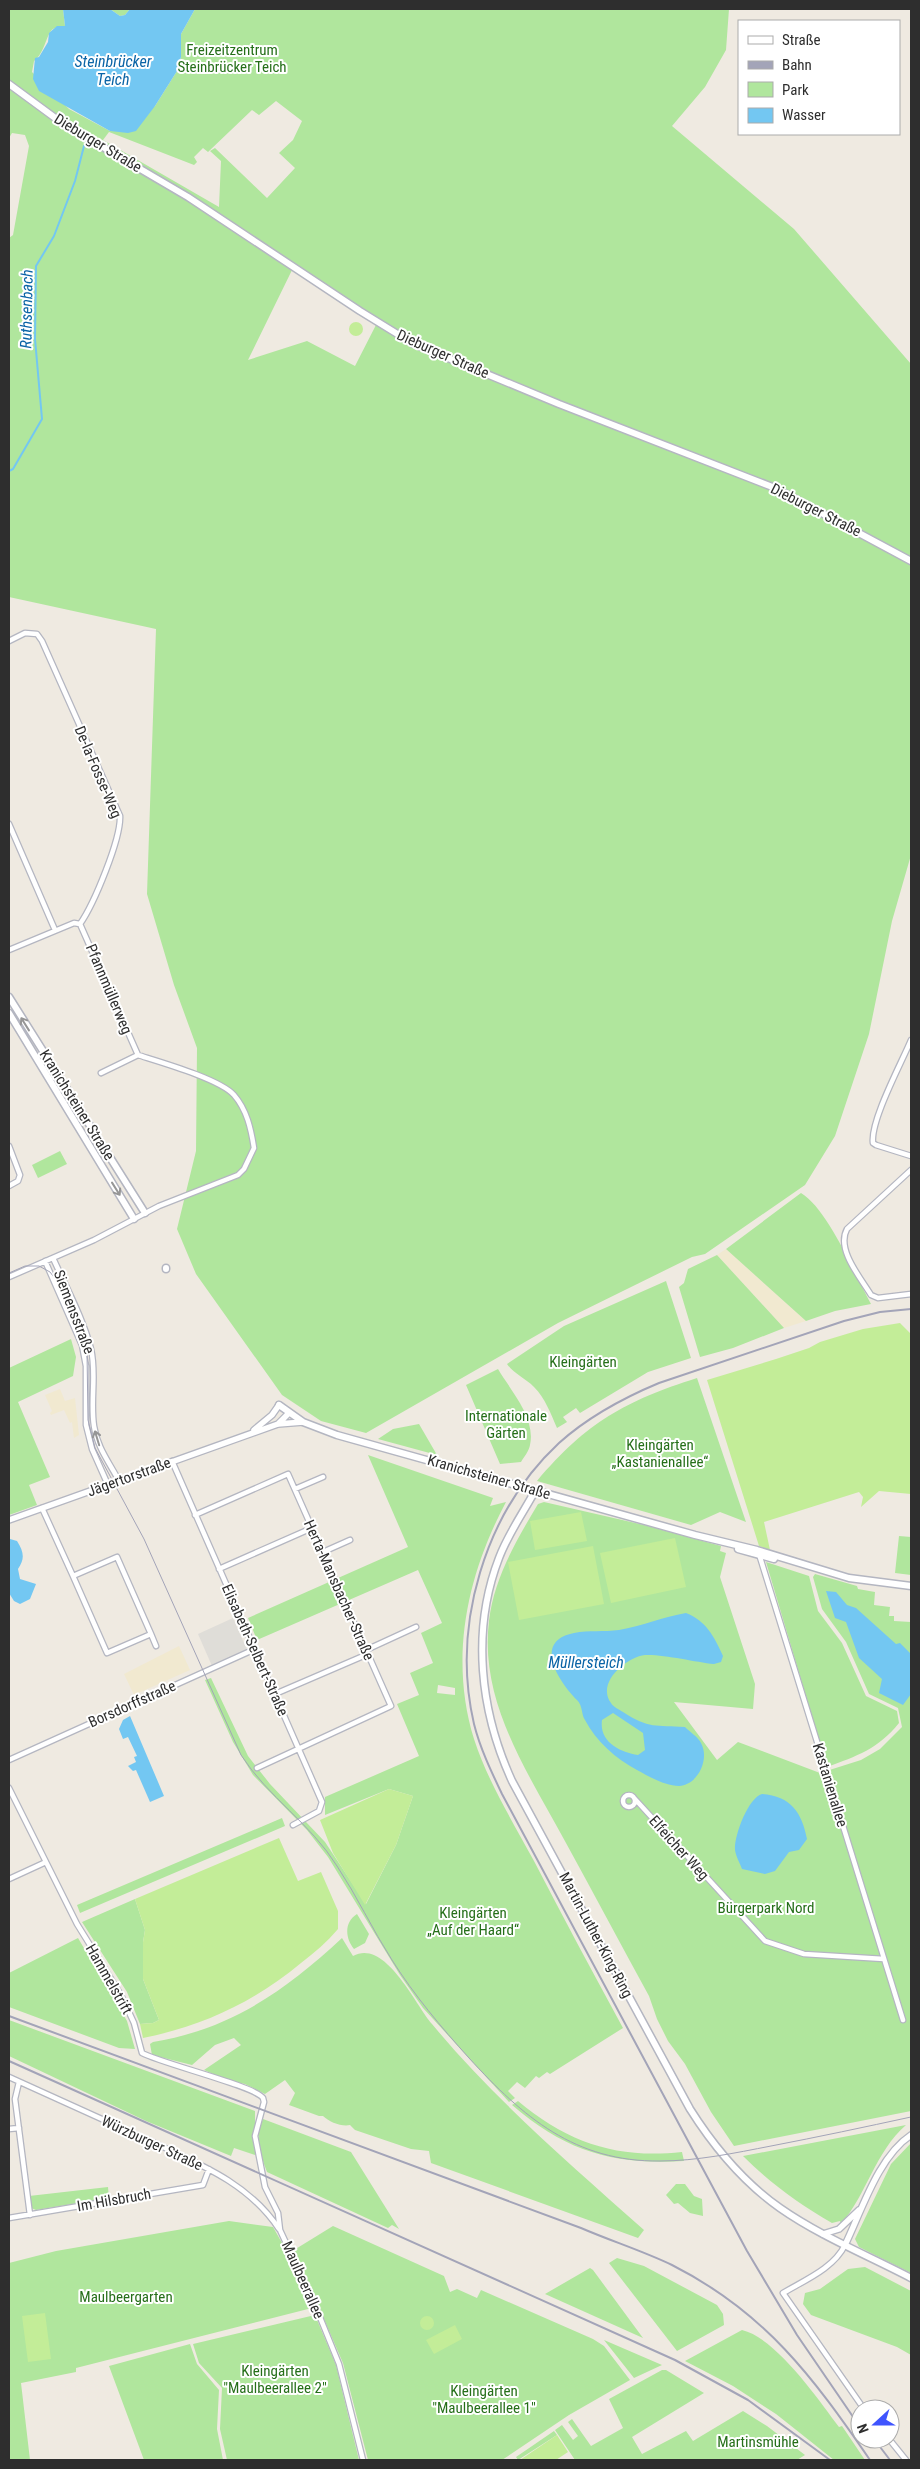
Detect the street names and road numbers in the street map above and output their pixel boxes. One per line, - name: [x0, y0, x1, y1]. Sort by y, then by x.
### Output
- street label: Dieburger Straße: [51, 110, 145, 176]
- street label: Dieburger Straße: [394, 326, 492, 382]
- street label: Dieburger Straße: [768, 479, 864, 541]
- street label: De-la-Fosse-Weg: [71, 723, 125, 821]
- street label: Pfannmüllerweg: [82, 941, 136, 1037]
- street label: Kranichsteiner Straße: [36, 1046, 118, 1164]
- street label: Siemensstraße: [50, 1268, 98, 1356]
- street label: Kranichsteiner Straße: [425, 1451, 553, 1503]
- street label: Jägertorstraße: [85, 1454, 173, 1500]
- street label: Herta-Mansbacher-Straße: [300, 1517, 378, 1663]
- street label: Elisabeth-Selbert-Straße: [218, 1581, 292, 1719]
- street label: Borsdorffstraße: [85, 1677, 179, 1731]
- street label: Kastanienallee: [809, 1741, 851, 1829]
- street label: Elfeicher Weg: [645, 1812, 713, 1884]
- street label: Martin-Luther-King-Ring: [555, 1869, 637, 2001]
- street label: Hammelstrift: [82, 1941, 136, 2017]
- street label: Würzburger Straße: [98, 2112, 206, 2174]
- street label: Im Hilsbruch: [76, 2185, 152, 2215]
- street label: Maulbeerallee: [278, 2238, 328, 2322]

